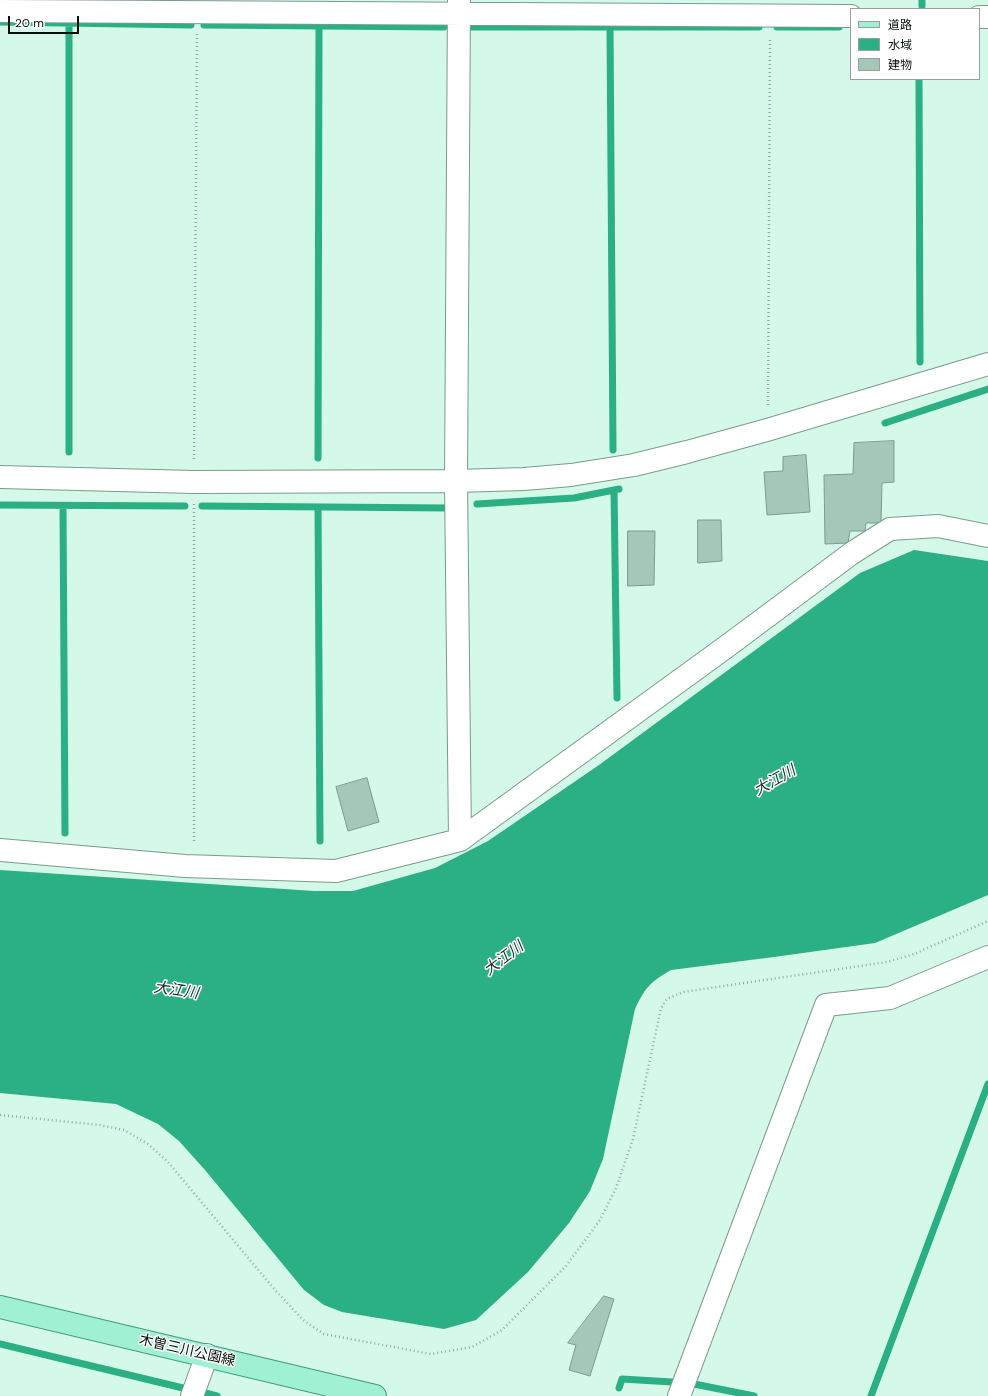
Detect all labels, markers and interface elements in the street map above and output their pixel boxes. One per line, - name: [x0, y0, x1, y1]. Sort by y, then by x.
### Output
- scale bar: [10, 8, 81, 34]
- legend: [850, 8, 980, 80]
- text: 20 m: [15, 15, 44, 31]
- text: 道路: [888, 17, 912, 33]
- text: 水域: [888, 37, 912, 53]
- text: 建物: [888, 57, 912, 73]
- water label: 大江川: [751, 762, 799, 800]
- water label: 大江川: [481, 938, 527, 980]
- water label: 大江川: [152, 979, 200, 1003]
- street label: 木曽三川公園線: [137, 1332, 237, 1370]

